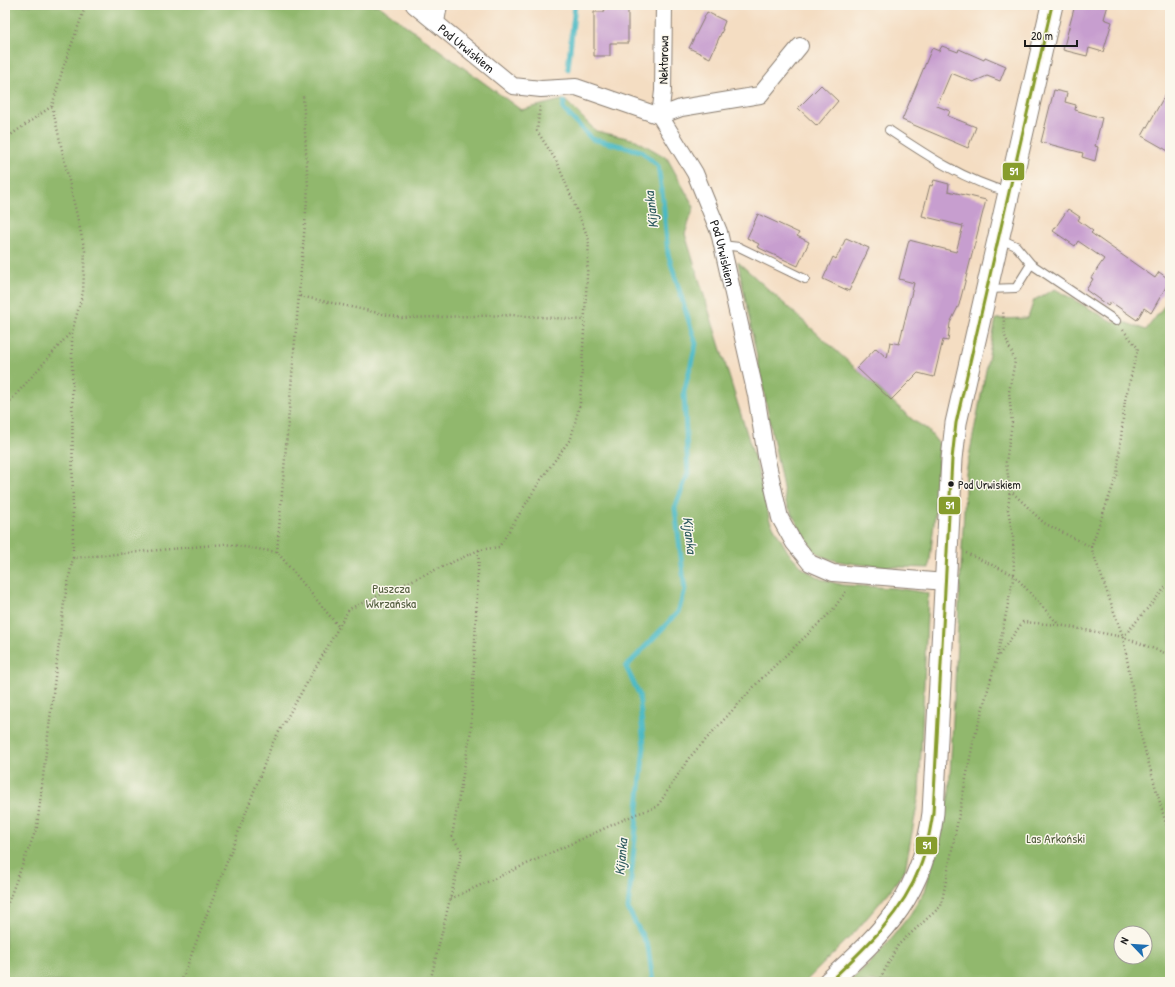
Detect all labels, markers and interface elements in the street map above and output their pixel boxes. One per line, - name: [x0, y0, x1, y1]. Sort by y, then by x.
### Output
- street label: Pod Urwiskiem: [435, 20, 499, 77]
- scale bar: [1025, 22, 1077, 48]
- text: 20 m: [1031, 27, 1053, 44]
- street label: Nektarowa: [654, 36, 672, 84]
- line badge: 51: [1002, 162, 1025, 181]
- text: 51: [1010, 164, 1018, 178]
- water label: Kijanka: [639, 189, 662, 230]
- street label: Pod Urwiskiem: [706, 217, 740, 288]
- place label: Pod Urwiskiem: [958, 476, 1021, 493]
- marker: Pod Urwiskiem: [946, 479, 956, 489]
- line badge: 51: [938, 496, 961, 515]
- text: 51: [946, 498, 954, 512]
- water label: Kijanka: [679, 515, 702, 556]
- park label: Puszcza Wkrzańska: [366, 579, 416, 612]
- park label: Las Arkoński: [1026, 829, 1086, 847]
- water label: Kijanka: [609, 836, 632, 876]
- line badge: 51: [915, 836, 938, 855]
- text: 51: [923, 838, 931, 852]
- north arrow: [1113, 925, 1153, 965]
- text: N: [1116, 935, 1132, 946]

